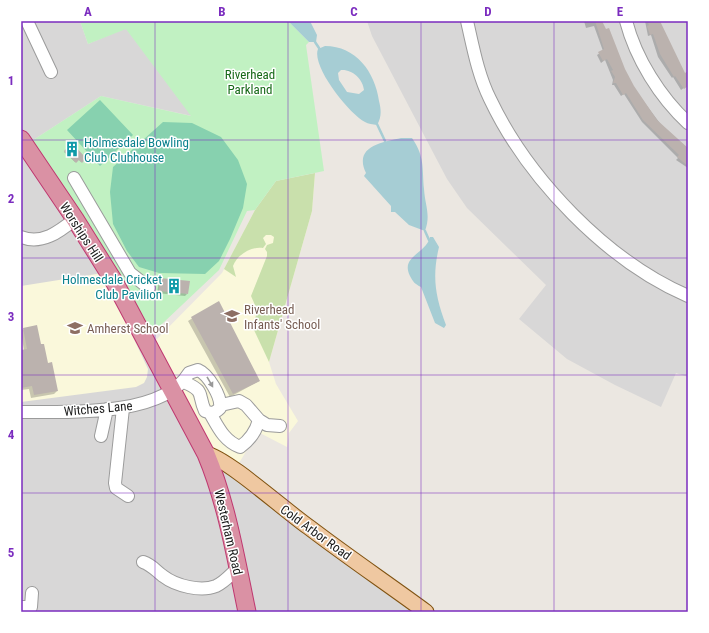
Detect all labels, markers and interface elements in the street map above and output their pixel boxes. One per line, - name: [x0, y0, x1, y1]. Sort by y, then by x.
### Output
- text: A: [84, 4, 92, 19]
- text: B: [218, 4, 226, 19]
- text: C: [350, 4, 358, 19]
- text: D: [484, 4, 492, 19]
- text: E: [617, 4, 624, 19]
- park label: Riverhead Parkland: [225, 67, 275, 97]
- text: 1: [8, 73, 14, 88]
- place label: Holmesdale Bowling Club Clubhouse: [84, 135, 189, 165]
- building icon: Holmesdale Bowling Club Clubhouse: [63, 140, 81, 158]
- text: 2: [8, 191, 15, 206]
- street label: Worships Hill: [57, 200, 106, 265]
- place label: Holmesdale Cricket Club Pavilion: [62, 272, 162, 302]
- building icon: Holmesdale Cricket Club Pavilion: [165, 277, 183, 295]
- place label: Riverhead Infants' School: [244, 302, 320, 332]
- school or university icon: Riverhead Infants' School: [223, 307, 241, 325]
- text: 3: [8, 309, 14, 324]
- school or university icon: Amherst School: [66, 319, 84, 337]
- place label: Amherst School: [87, 321, 168, 336]
- one-way arrow: [207, 376, 214, 388]
- street label: Witches Lane: [63, 398, 133, 419]
- text: 4: [8, 427, 15, 442]
- street label: Westerham Road: [211, 488, 246, 576]
- street label: Cold Arbor Road: [277, 502, 354, 563]
- text: 5: [8, 545, 15, 560]

